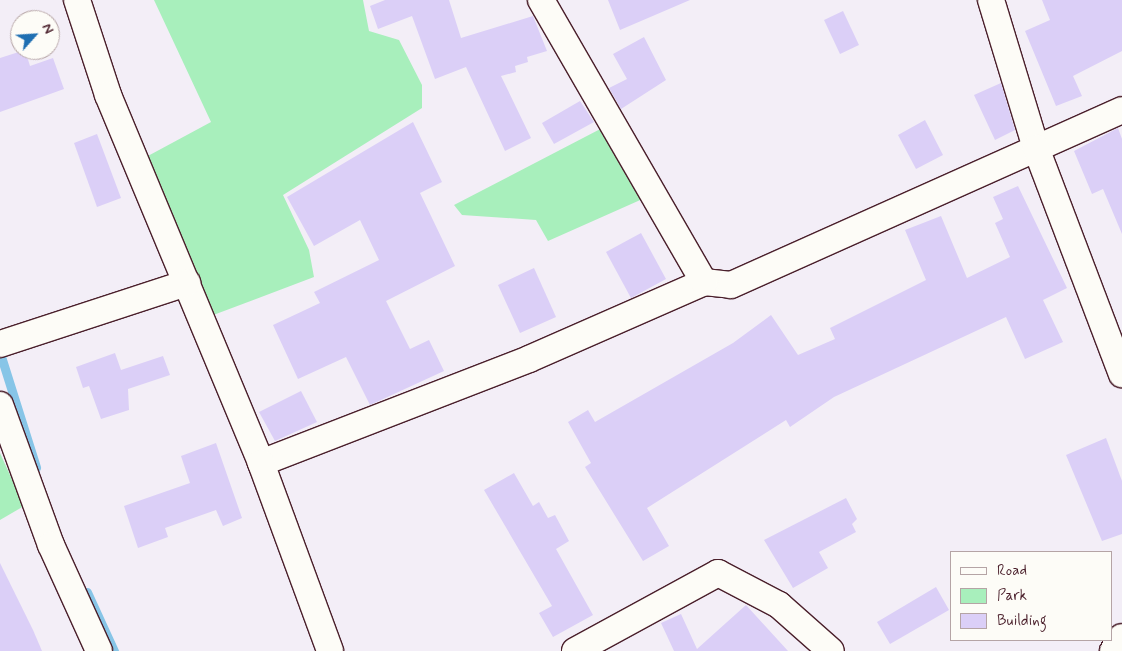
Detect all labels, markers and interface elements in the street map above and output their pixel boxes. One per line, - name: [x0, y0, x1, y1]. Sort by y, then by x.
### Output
- north arrow: [10, 10, 60, 60]
- text: N: [37, 21, 58, 37]
- legend: [950, 551, 1112, 641]
- text: Road: [997, 561, 1027, 581]
- text: Park: [997, 586, 1027, 606]
- text: Building: [997, 611, 1047, 631]

